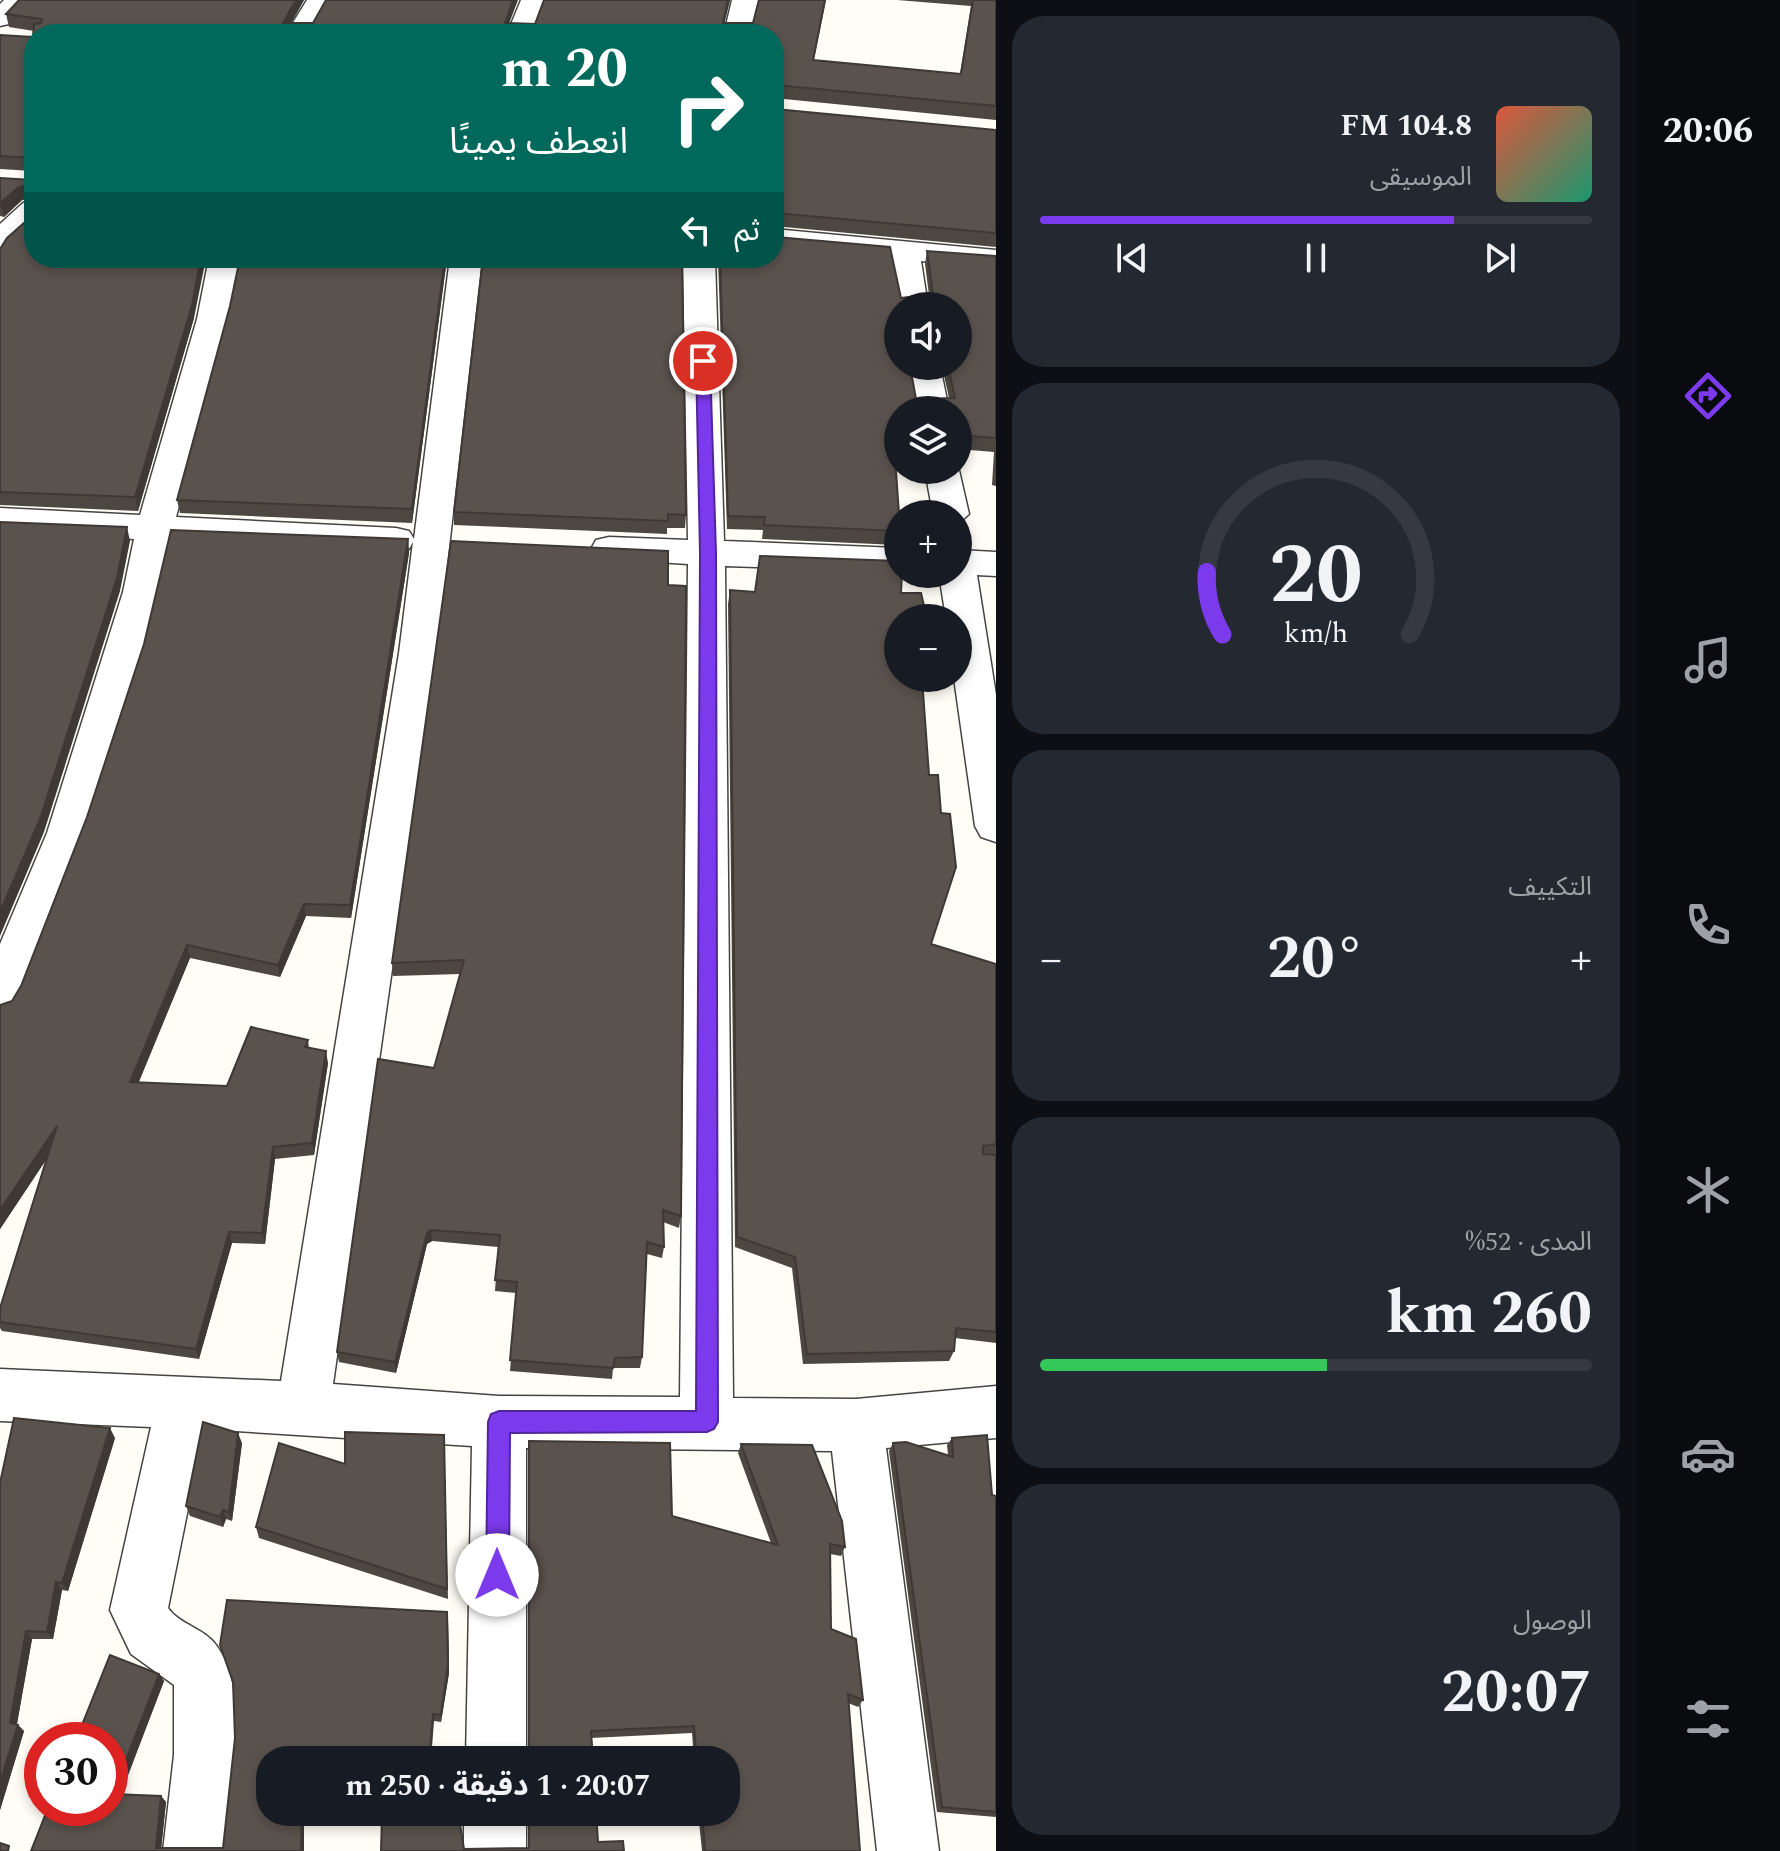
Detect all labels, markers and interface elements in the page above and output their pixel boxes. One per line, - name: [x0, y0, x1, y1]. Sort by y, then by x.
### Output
- text: 20 m: [501, 27, 628, 112]
- icon: right: [656, 56, 760, 160]
- text: 104.8 FM: [1340, 103, 1472, 149]
- text: 20:06: [1663, 104, 1753, 159]
- text: انعطف يمينًا: [449, 115, 628, 170]
- text: الموسيقى: [1370, 157, 1472, 197]
- icon: left: [674, 208, 718, 252]
- text: ثم: [734, 208, 760, 254]
- icon: previous: [1110, 236, 1154, 280]
- icon: pause: [1294, 236, 1338, 280]
- icon: next: [1478, 236, 1522, 280]
- map controls: [884, 292, 972, 692]
- button: sound: [884, 292, 972, 380]
- pin: [669, 327, 737, 395]
- icon: arrive: [681, 339, 725, 383]
- icon: directions: [1680, 368, 1736, 424]
- button: layers: [884, 396, 972, 484]
- button: +: [884, 500, 972, 588]
- text: 20: [1269, 512, 1363, 639]
- button: −: [884, 604, 972, 692]
- text: km/h: [1284, 612, 1348, 655]
- icon: music: [1680, 632, 1736, 688]
- text: التكييف: [1508, 867, 1592, 907]
- icon: phone: [1680, 897, 1736, 953]
- text: 20°: [1267, 913, 1365, 1005]
- text: −: [1040, 926, 1062, 993]
- text: +: [1570, 926, 1592, 993]
- icon: climate: [1680, 1162, 1736, 1218]
- text: المدى · 52%: [1465, 1222, 1592, 1262]
- text: 260 km: [1386, 1268, 1592, 1360]
- icon: car: [1680, 1426, 1736, 1482]
- position arrow: [455, 1533, 539, 1617]
- text: الوصول: [1513, 1601, 1592, 1641]
- text: 20:07: [1441, 1647, 1592, 1739]
- icon: filters: [1680, 1691, 1736, 1747]
- speed limit sign: 30: [24, 1722, 128, 1826]
- text: 20:07 · 1 دقيقة · 250 m: [345, 1763, 651, 1809]

